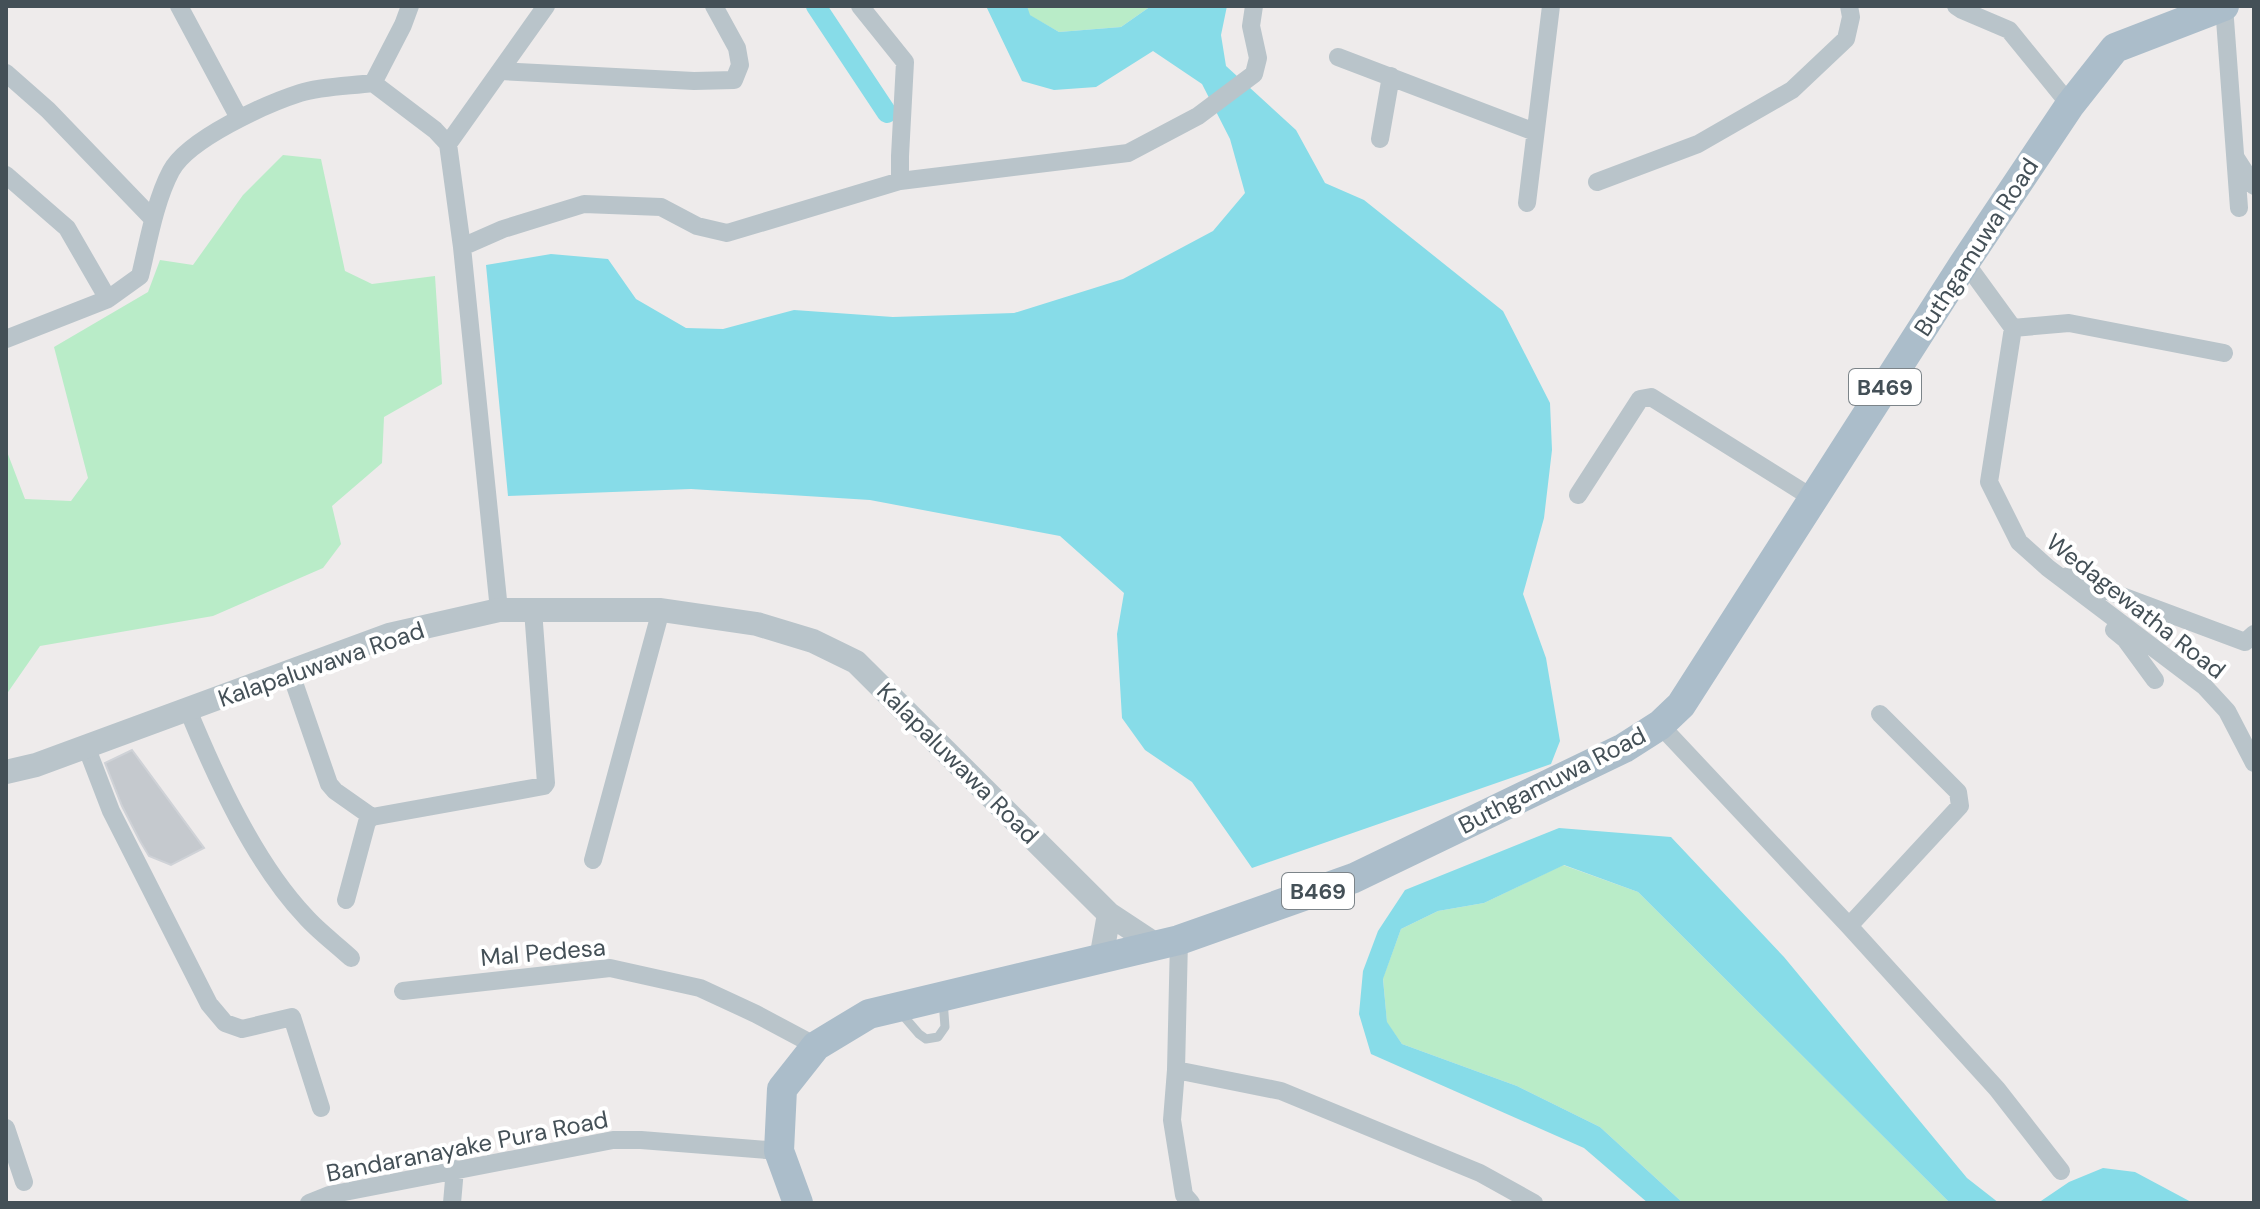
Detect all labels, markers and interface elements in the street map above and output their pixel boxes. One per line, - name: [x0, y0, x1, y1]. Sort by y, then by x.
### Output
- street label: Buthgamuwa Road: [1907, 152, 2045, 342]
- road number: B469: [1849, 369, 1921, 405]
- street label: Wedagewatha Road: [2040, 526, 2232, 686]
- street label: Kalapaluwawa Road: [214, 614, 428, 714]
- street label: Kalapaluwawa Road: [871, 676, 1045, 850]
- street label: Buthgamuwa Road: [1453, 719, 1651, 841]
- road number: B469: [1282, 873, 1354, 909]
- street label: Mal Pedesa: [479, 931, 607, 973]
- street label: Bandaranayake Pura Road: [323, 1103, 611, 1189]

